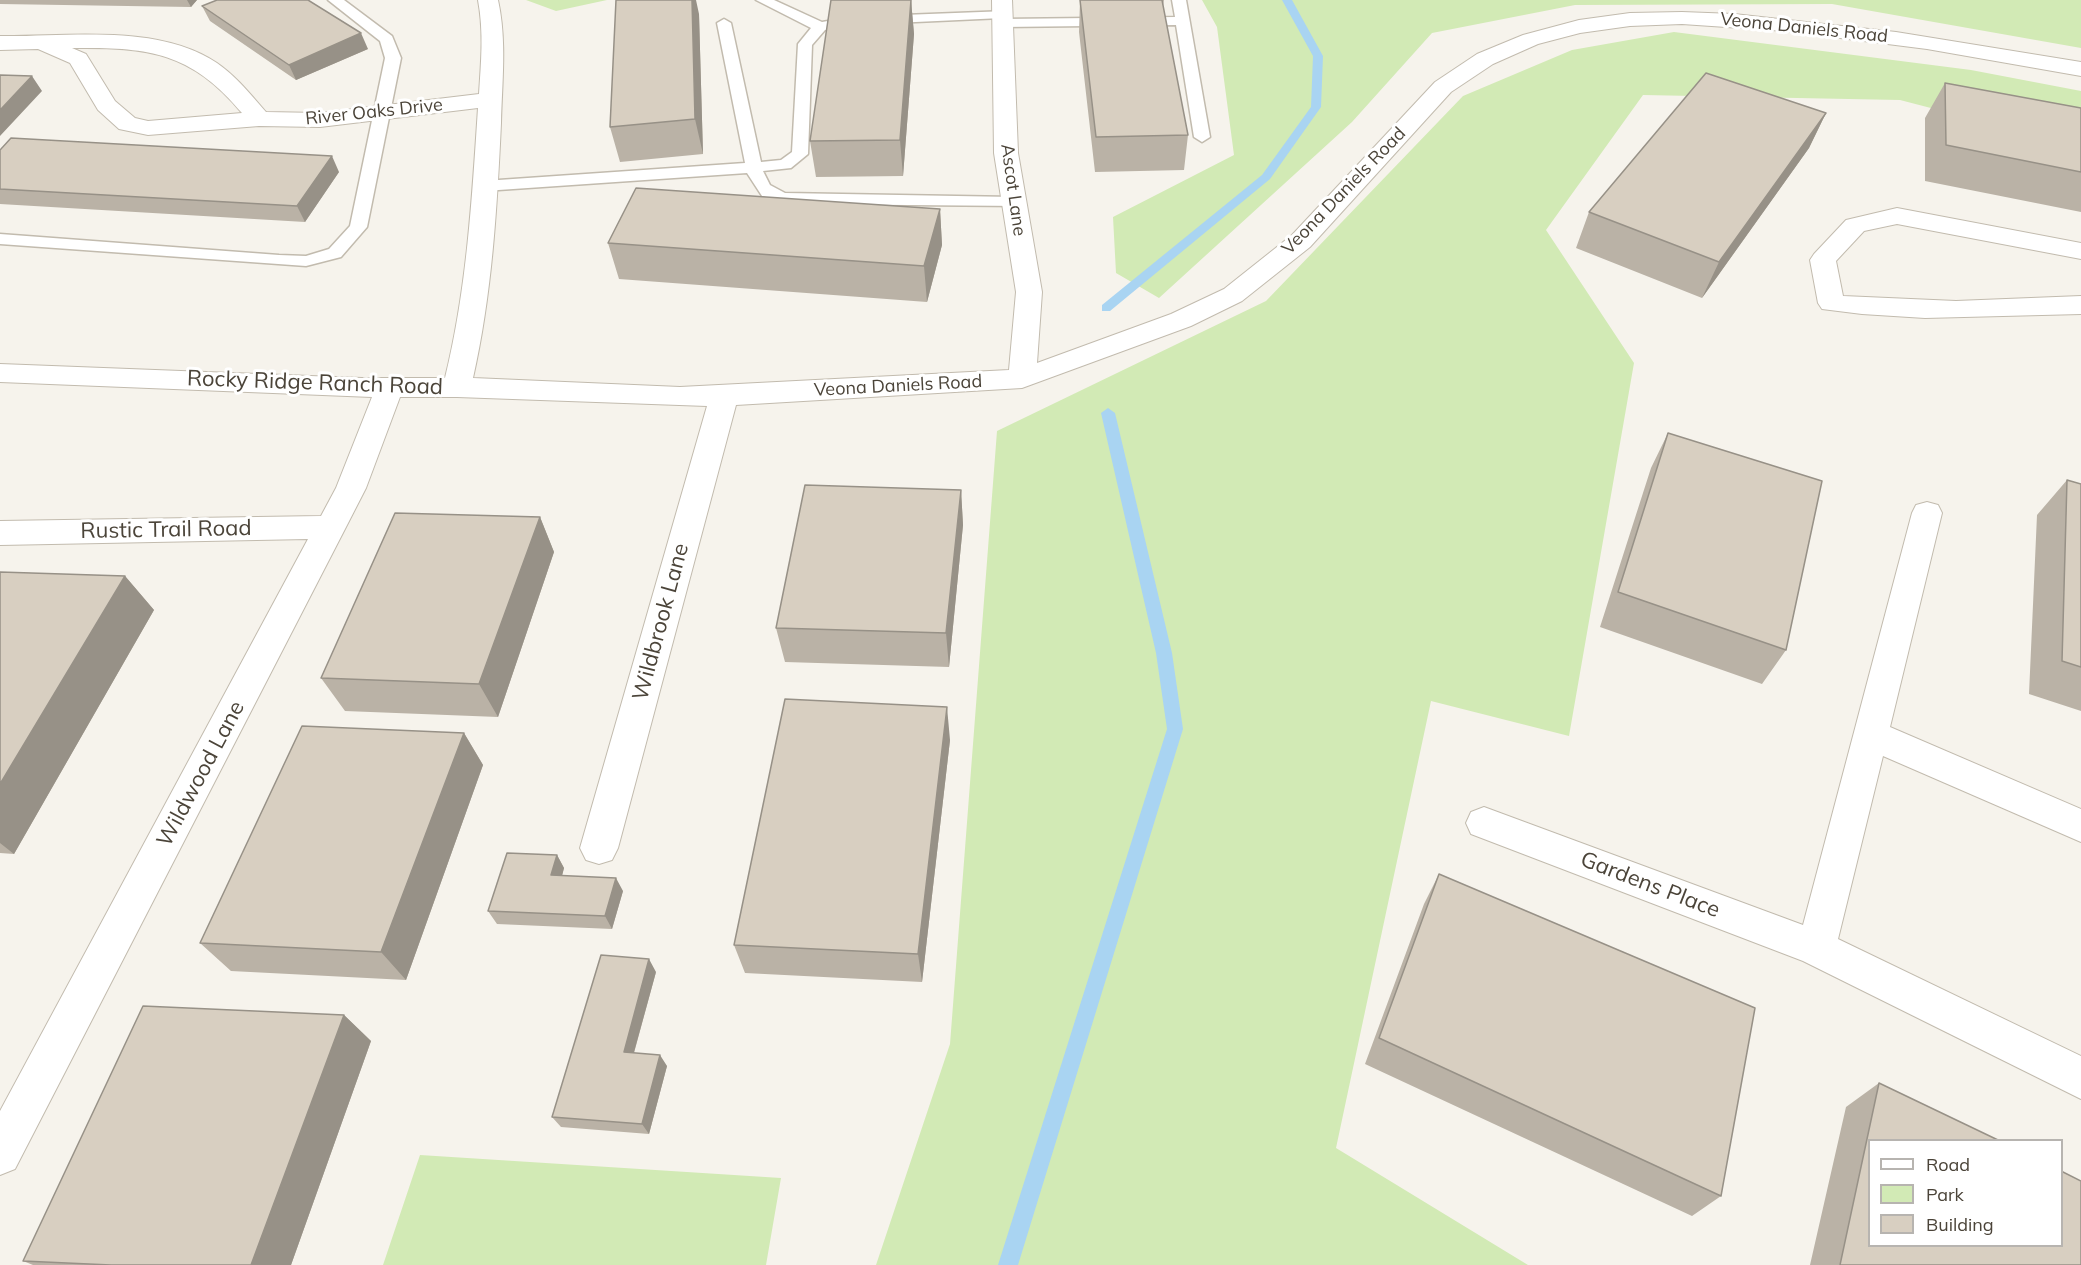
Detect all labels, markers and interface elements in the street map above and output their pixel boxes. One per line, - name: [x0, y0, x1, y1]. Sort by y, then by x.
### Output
- street label: Veona Daniels Road: [1719, 8, 1889, 48]
- street label: River Oaks Drive: [304, 94, 444, 130]
- street label: Veona Daniels Road: [1278, 123, 1410, 259]
- street label: Ascot Lane: [996, 142, 1030, 238]
- street label: Rocky Ridge Ranch Road: [187, 365, 443, 401]
- street label: Veona Daniels Road: [813, 371, 983, 401]
- street label: Rustic Trail Road: [80, 515, 252, 545]
- street label: Wildbrook Lane: [627, 541, 695, 703]
- street label: Wildwood Lane: [152, 697, 250, 851]
- street label: Gardens Place: [1577, 846, 1723, 924]
- legend: [1868, 1139, 2063, 1247]
- text: Road: [1926, 1153, 1970, 1176]
- text: Park: [1926, 1183, 1964, 1206]
- text: Building: [1926, 1213, 1994, 1236]

